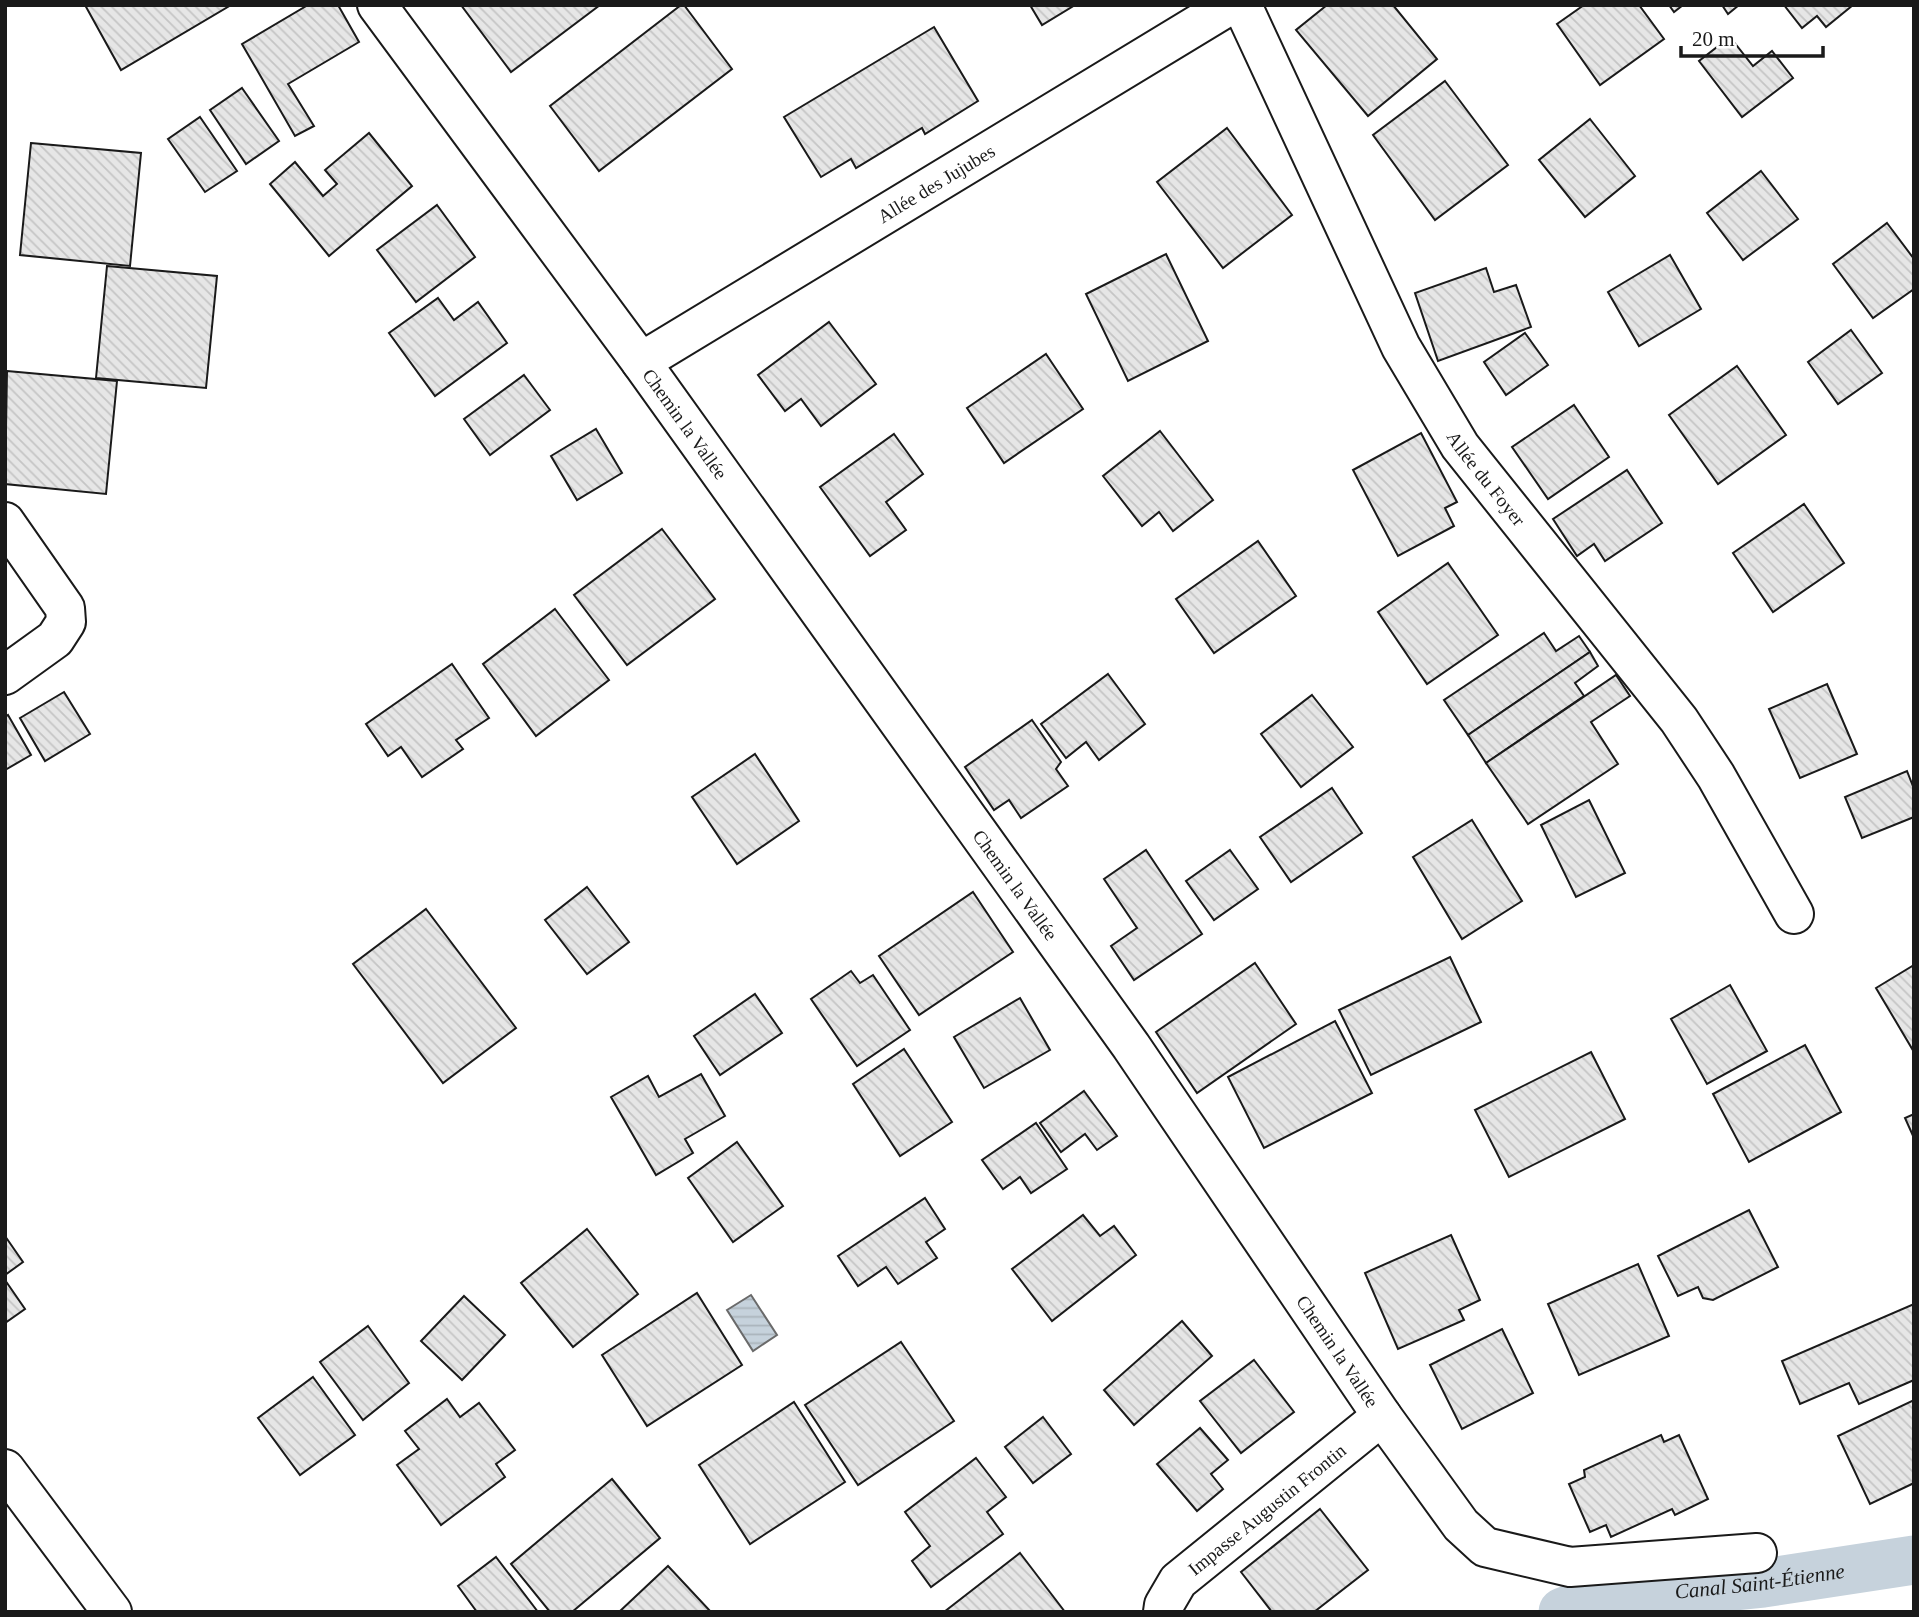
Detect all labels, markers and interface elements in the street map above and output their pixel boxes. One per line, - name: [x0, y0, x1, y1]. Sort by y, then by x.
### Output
- scale bar: [1681, 14, 1823, 58]
- text: 20 m: [1692, 27, 1735, 51]
- street label: Allée des Jujubes: [874, 140, 999, 227]
- street label: Chemin la Vallée: [638, 365, 731, 483]
- street label: Allée du Foyer: [1443, 428, 1530, 530]
- street label: Chemin la Vallée: [968, 826, 1062, 944]
- street label: Chemin la Vallée: [1292, 1291, 1383, 1411]
- street label: Impasse Augustin Frontin: [1184, 1439, 1350, 1580]
- water label: Canal Saint-Étienne: [1674, 1559, 1846, 1604]

